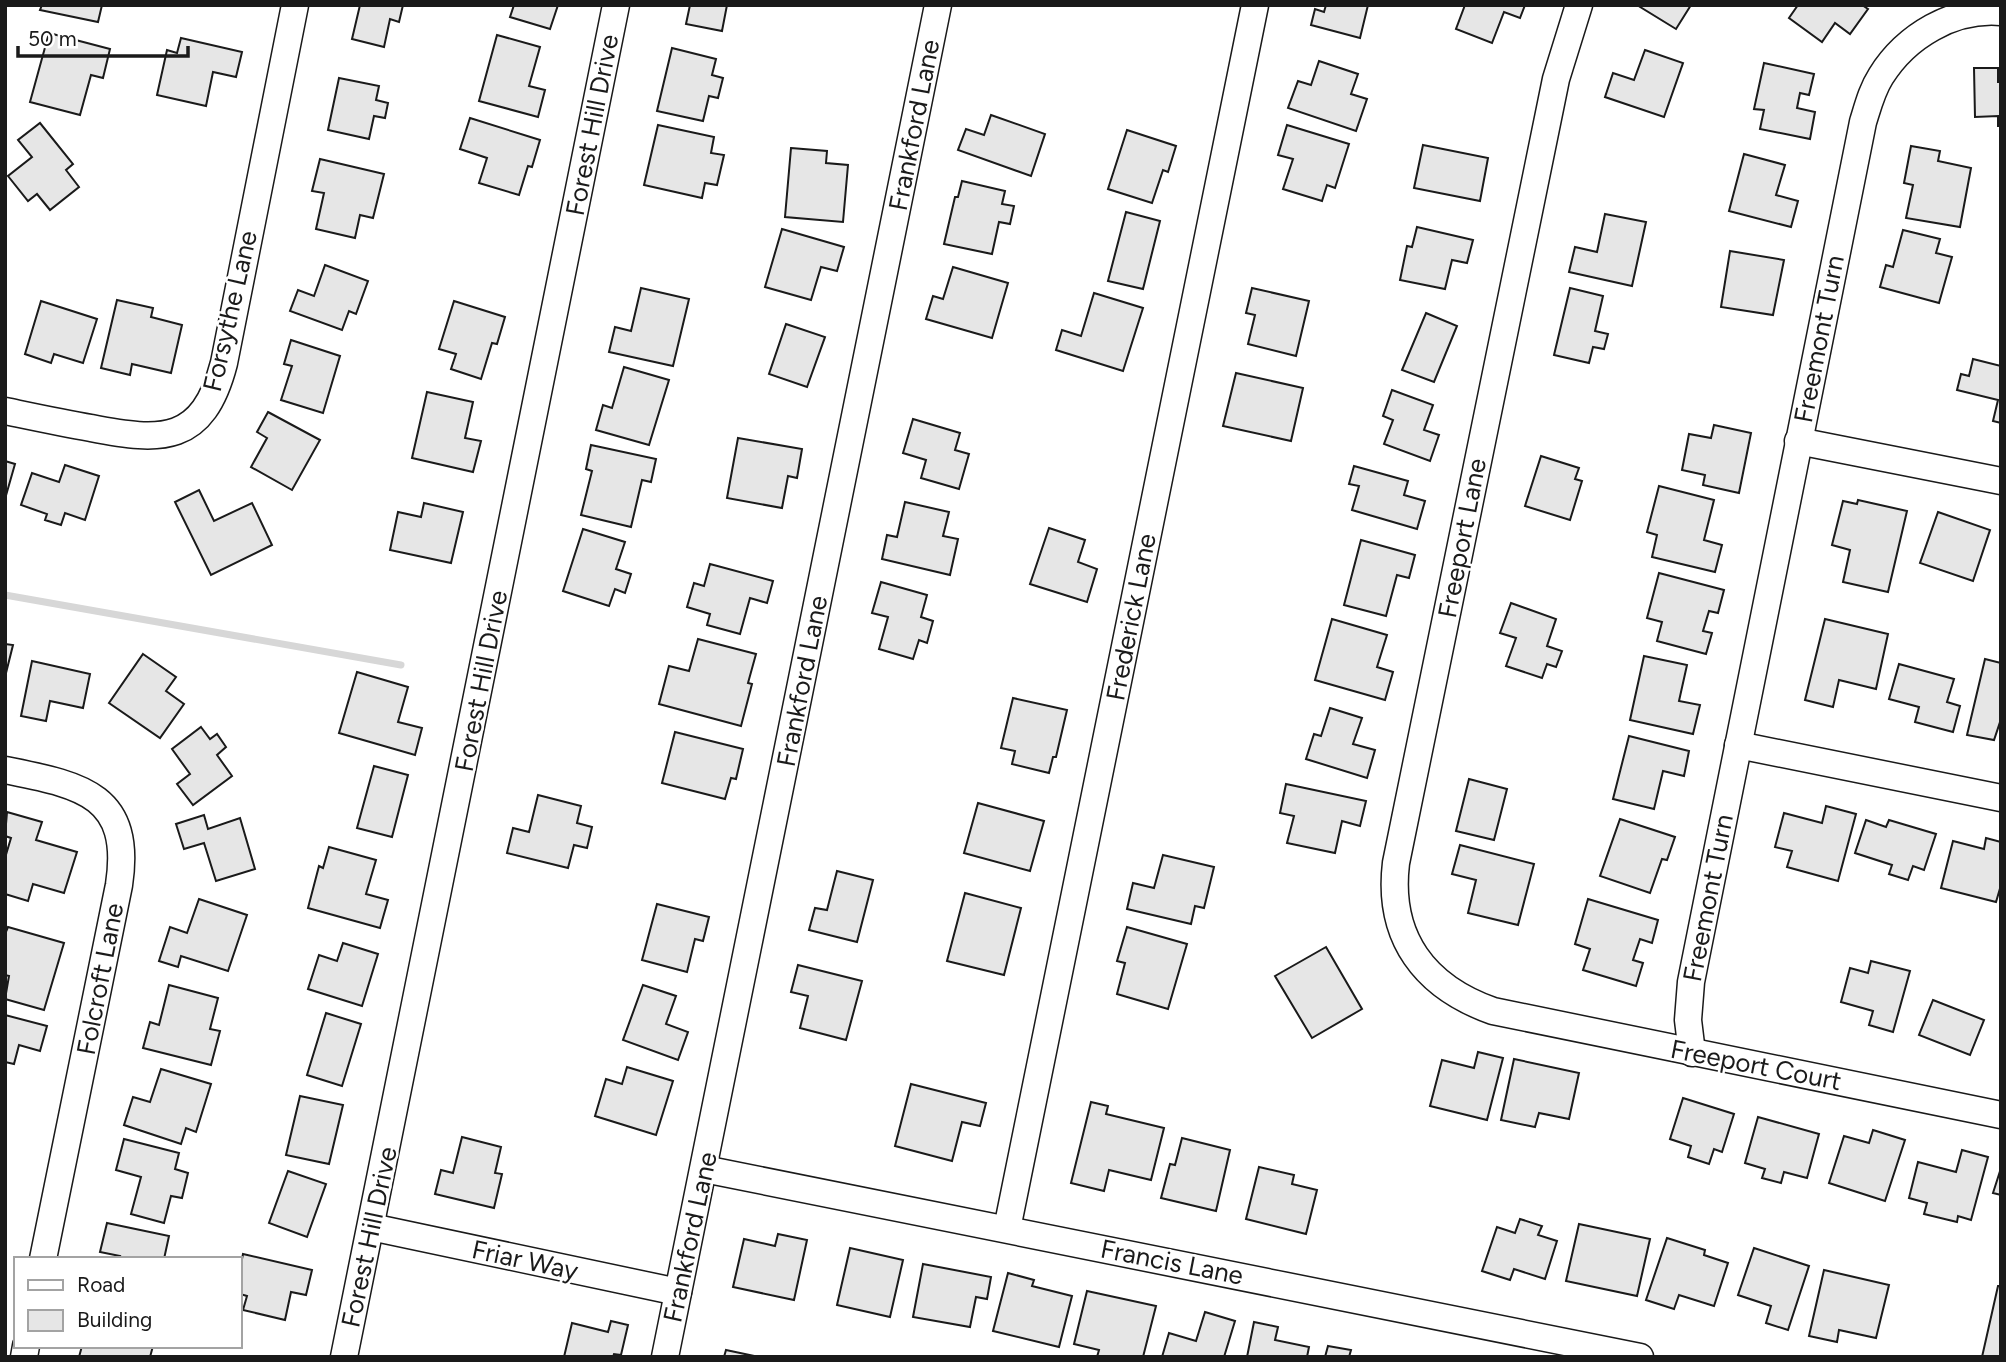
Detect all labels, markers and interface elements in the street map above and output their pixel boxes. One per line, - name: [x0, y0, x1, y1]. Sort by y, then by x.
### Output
- scale bar: [18, 14, 187, 58]
- text: 50 m: [28, 26, 77, 51]
- street label: Forest Hill Drive: [559, 32, 625, 218]
- street label: Frankford Lane: [882, 37, 946, 213]
- street label: Forsythe Lane: [196, 227, 264, 395]
- street label: Freemont Turn: [1787, 253, 1851, 425]
- street label: Freeport Lane: [1431, 455, 1493, 621]
- street label: Frederick Lane: [1099, 531, 1163, 703]
- street label: Forest Hill Drive: [448, 588, 514, 774]
- street label: Frankford Lane: [770, 593, 834, 769]
- street label: Freemont Turn: [1676, 812, 1740, 984]
- street label: Folcroft Lane: [70, 900, 130, 1058]
- street label: Freeport Court: [1668, 1033, 1844, 1097]
- street label: Forest Hill Drive: [334, 1144, 404, 1330]
- street label: Frankford Lane: [656, 1149, 724, 1325]
- street label: Friar Way: [469, 1233, 581, 1287]
- street label: Francis Lane: [1098, 1233, 1246, 1291]
- legend: [14, 1257, 242, 1348]
- text: Road: [77, 1272, 125, 1297]
- text: Building: [77, 1307, 152, 1332]

